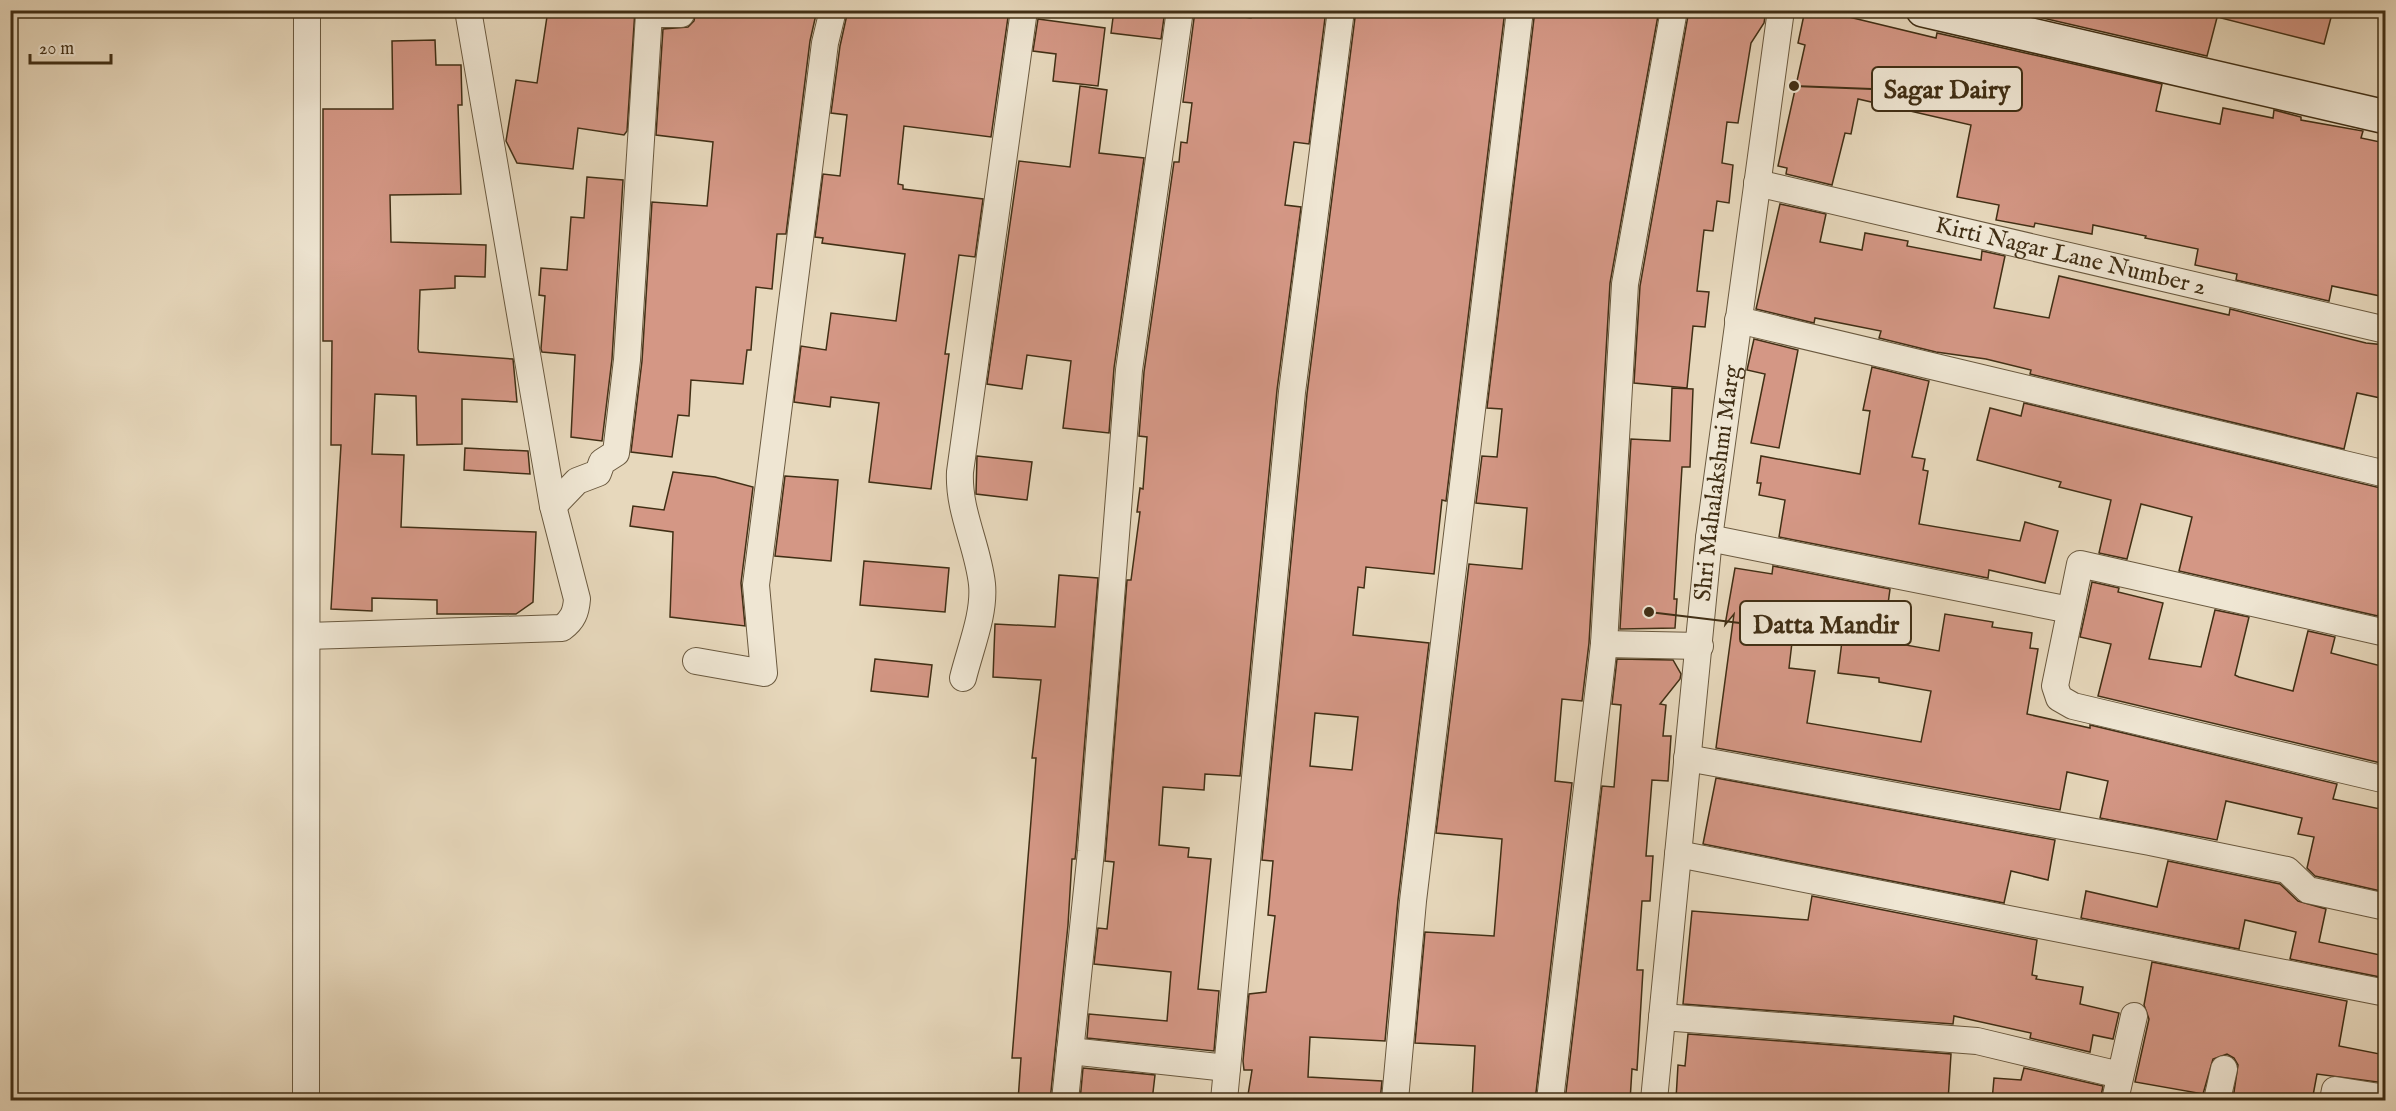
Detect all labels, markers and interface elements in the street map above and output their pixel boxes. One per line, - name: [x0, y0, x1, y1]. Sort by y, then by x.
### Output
- scale bar: [30, 27, 111, 65]
- text: 20 m: [39, 38, 74, 61]
- callout: Sagar Dairy: [1872, 67, 2022, 111]
- text: Sagar Dairy: [1884, 74, 2011, 107]
- street label: Kirti Nagar Lane Number 2: [1932, 210, 2209, 303]
- street label: Shri Mahalakshmi Marg: [1687, 362, 1748, 603]
- callout: Datta Mandir: [1740, 601, 1911, 645]
- text: Datta Mandir: [1753, 609, 1900, 642]

